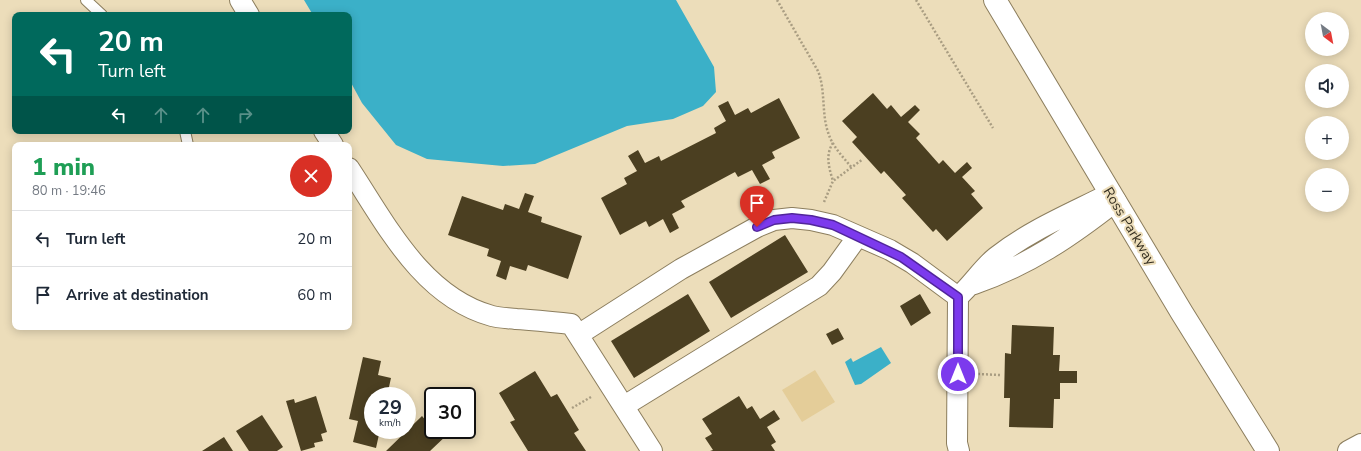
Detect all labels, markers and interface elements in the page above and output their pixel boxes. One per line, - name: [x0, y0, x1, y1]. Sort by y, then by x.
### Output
- north arrow: [1305, 12, 1349, 56]
- map controls: [1305, 12, 1349, 212]
- text: 20 m: [98, 23, 164, 61]
- icon: left: [32, 28, 84, 80]
- text: Turn left: [98, 59, 166, 83]
- button: sound: [1305, 64, 1349, 108]
- icon: left: [108, 104, 130, 126]
- icon: ahead: [150, 104, 172, 126]
- icon: ahead: [192, 104, 214, 126]
- icon: right: [234, 104, 256, 126]
- button: +: [1305, 116, 1349, 160]
- text: 1 min: [32, 151, 95, 183]
- button: close: [290, 155, 332, 197]
- button: −: [1305, 168, 1349, 212]
- text: 80 m · 19:46: [32, 182, 106, 200]
- street label: Ross Parkway: [1099, 184, 1161, 270]
- pin: [740, 186, 774, 227]
- icon: arrive: [746, 192, 768, 214]
- icon: left: [32, 228, 54, 250]
- text: Turn left: [66, 229, 125, 249]
- text: 20 m: [297, 229, 332, 249]
- icon: arrive: [32, 284, 54, 306]
- text: Arrive at destination: [66, 285, 209, 305]
- text: 60 m: [297, 285, 332, 305]
- position arrow: [937, 353, 979, 395]
- speed limit sign: 30: [424, 387, 476, 439]
- text: 29: [378, 394, 402, 421]
- text: km/h: [379, 416, 401, 430]

